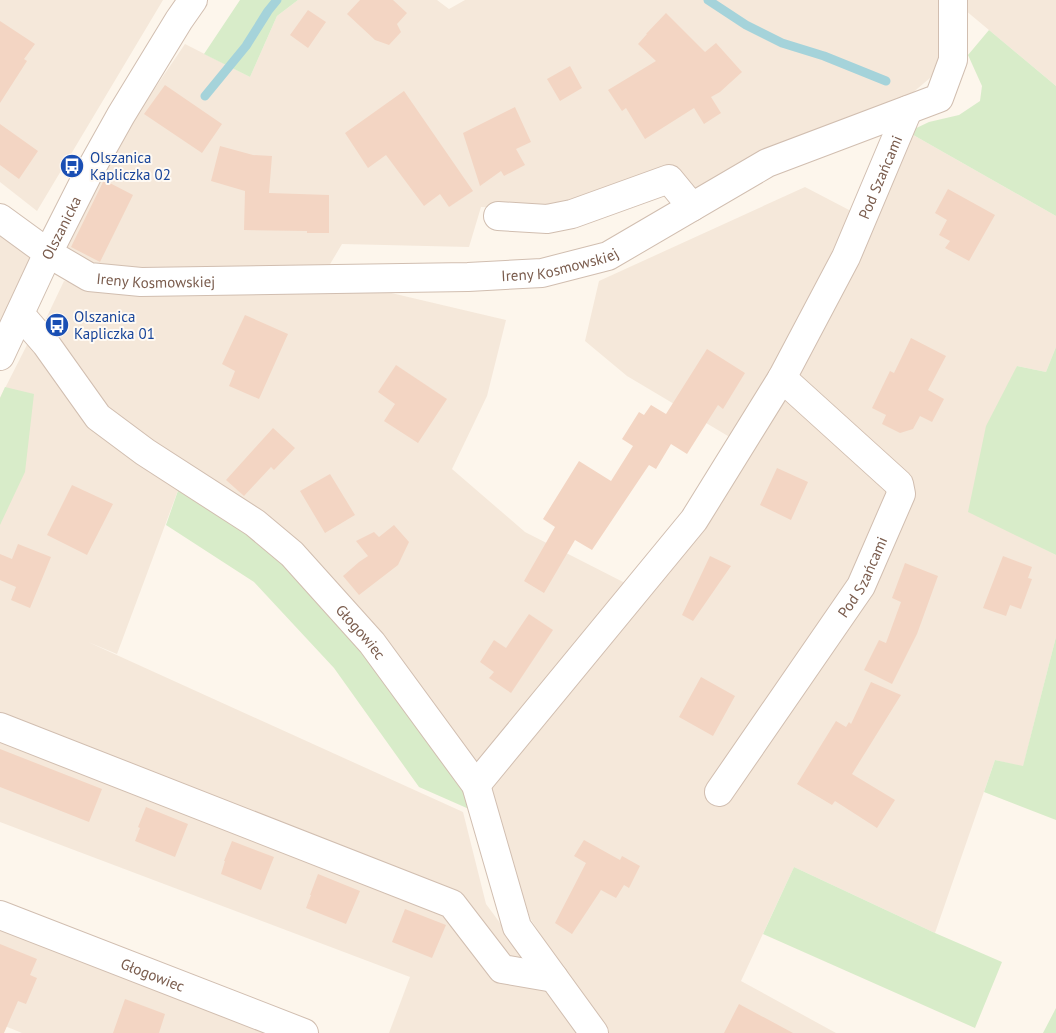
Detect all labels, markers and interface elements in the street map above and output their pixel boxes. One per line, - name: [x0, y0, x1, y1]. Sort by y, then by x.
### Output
- street label: Pod Szańcami: [854, 132, 906, 222]
- place label: Olszanica Kapliczka 02: [90, 148, 171, 184]
- bus stop icon: Olszanica Kapliczka 02: [59, 153, 85, 179]
- street label: Olszanicka: [37, 193, 85, 262]
- street label: Ireny Kosmowskiej: [501, 243, 621, 285]
- street label: Ireny Kosmowskiej: [96, 268, 215, 292]
- place label: Olszanica Kapliczka 01: [74, 307, 155, 343]
- bus stop icon: Olszanica Kapliczka 01: [44, 312, 70, 338]
- street label: Pod Szańcami: [833, 533, 891, 621]
- street label: Głogowiec: [332, 600, 390, 663]
- street label: Głogowiec: [118, 953, 188, 995]

